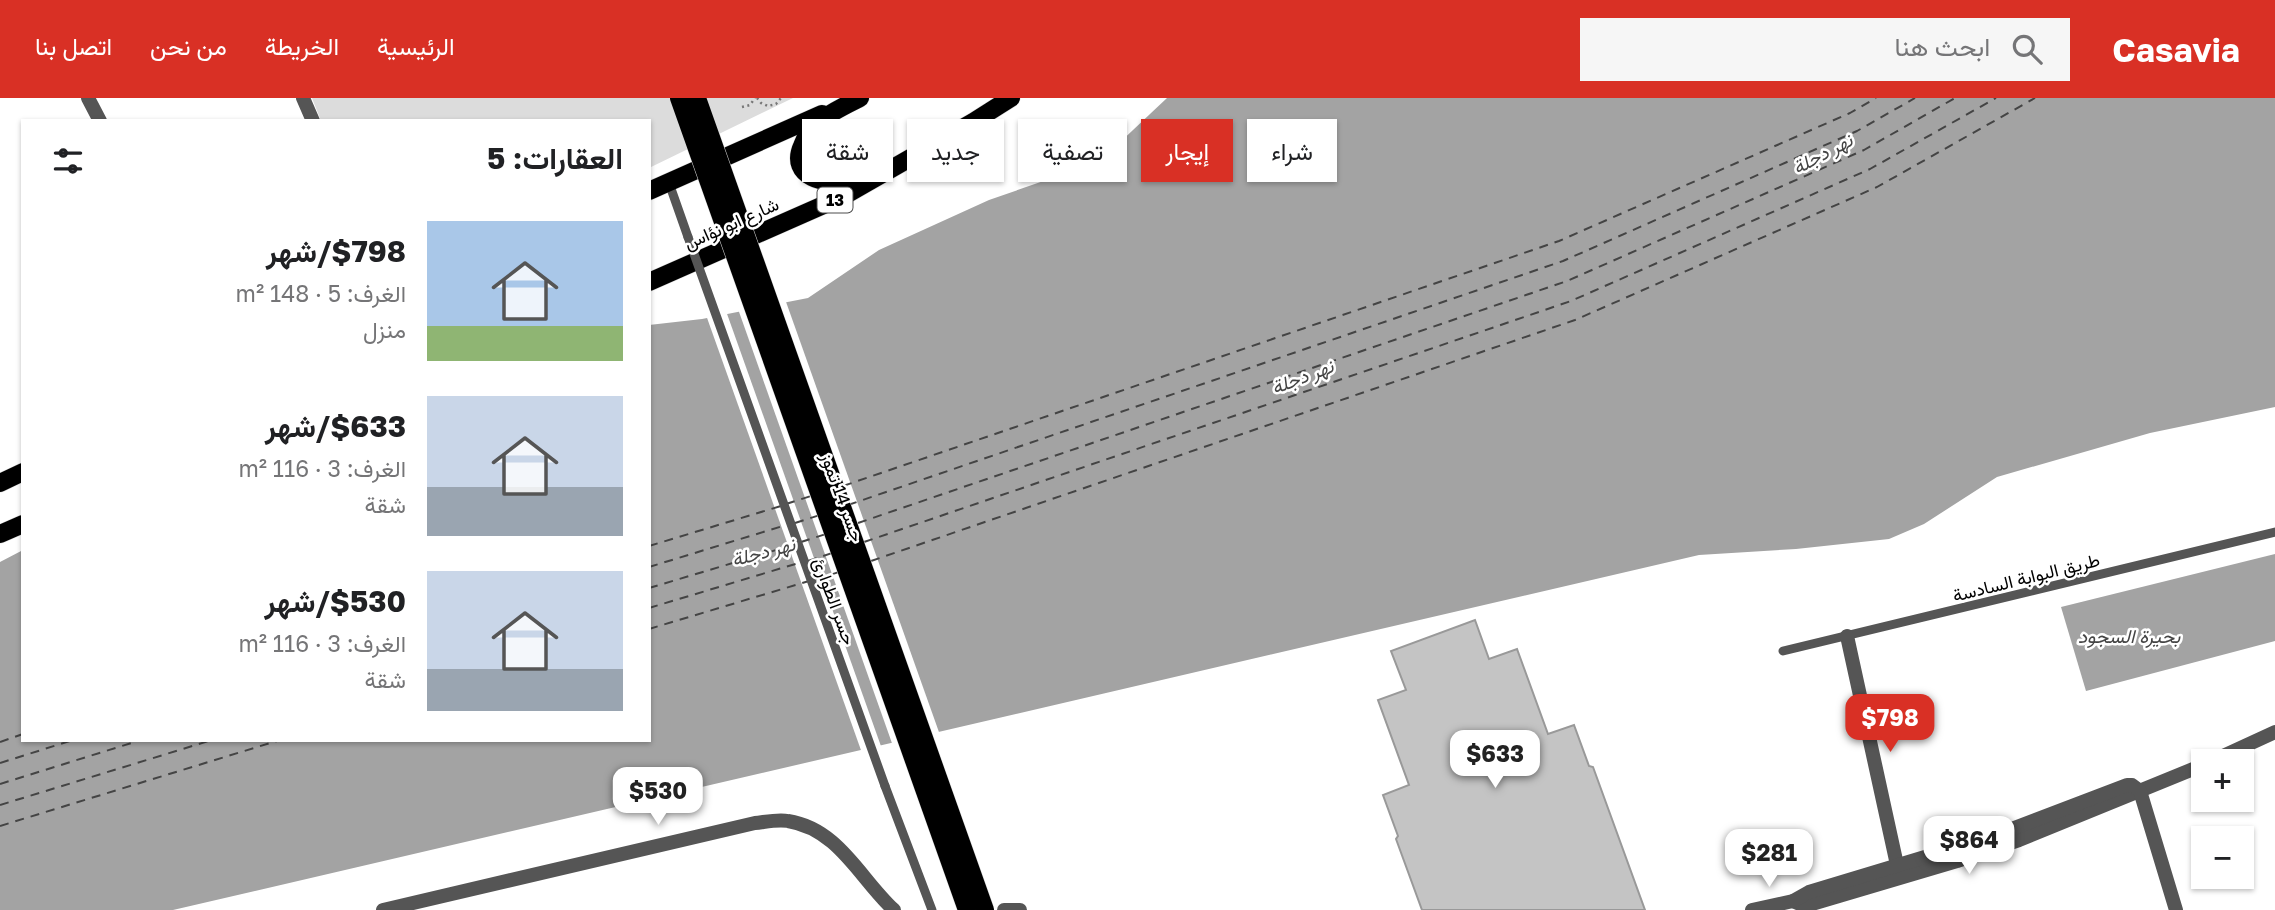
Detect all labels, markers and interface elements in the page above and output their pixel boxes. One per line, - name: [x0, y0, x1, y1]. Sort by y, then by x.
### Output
- search box: [1580, 18, 2070, 81]
- icon: search: [2008, 30, 2046, 68]
- text: Casavia: [2112, 30, 2240, 69]
- text: اتصل بنا: [35, 31, 112, 60]
- text: من نحن: [150, 31, 227, 60]
- text: الخريطة: [265, 31, 339, 60]
- text: الرئيسية: [377, 31, 455, 60]
- text: ابحث هنا: [1895, 31, 1990, 62]
- chip: شقة: [802, 119, 893, 182]
- chip: جديد: [907, 119, 1004, 182]
- chip: تصفية: [1018, 119, 1127, 182]
- chip: إيجار: [1141, 119, 1233, 182]
- chip: شراء: [1247, 119, 1337, 182]
- water label: نهر دجلة: [1788, 127, 1858, 179]
- text: العقارات: 5: [487, 140, 623, 176]
- icon: filters: [49, 142, 87, 180]
- road number: 13: [818, 188, 852, 212]
- street label: شارع ابو نؤاس: [680, 192, 783, 255]
- text: $798/شهر: [266, 233, 406, 269]
- icon: home: [483, 249, 567, 333]
- text: الغرف: 5 · 148 m²: [236, 279, 406, 307]
- text: منزل: [363, 315, 406, 343]
- water label: نهر دجلة: [1268, 353, 1338, 399]
- text: $633/شهر: [265, 408, 406, 444]
- icon: home: [483, 424, 567, 508]
- street label: جسر 14 تموز: [815, 449, 869, 545]
- text: الغرف: 3 · 116 m²: [238, 454, 406, 482]
- text: شقة: [364, 490, 406, 518]
- water label: نهر دجلة: [729, 531, 799, 571]
- street label: طريق البوابة السادسة: [1950, 548, 2102, 607]
- street label: جسر الطوارئ: [808, 554, 861, 648]
- text: $530/شهر: [265, 583, 406, 619]
- icon: home: [483, 599, 567, 683]
- water label: بحيرة السجود: [2078, 624, 2181, 648]
- text: الغرف: 3 · 116 m²: [238, 629, 406, 657]
- text: شقة: [364, 665, 406, 693]
- pin: $798: [1849, 694, 1931, 754]
- text: $798: [1861, 703, 1919, 731]
- pin: $633: [1454, 730, 1536, 790]
- text: $633: [1466, 739, 1524, 767]
- map controls: [2191, 749, 2254, 889]
- button: +: [2191, 749, 2254, 812]
- pin: $530: [617, 768, 699, 827]
- text: $530: [629, 776, 687, 804]
- pin: $864: [1928, 816, 2010, 876]
- text: $864: [1939, 825, 1999, 853]
- button: −: [2191, 826, 2254, 889]
- pin: $281: [1728, 830, 1810, 889]
- text: $281: [1741, 838, 1797, 866]

